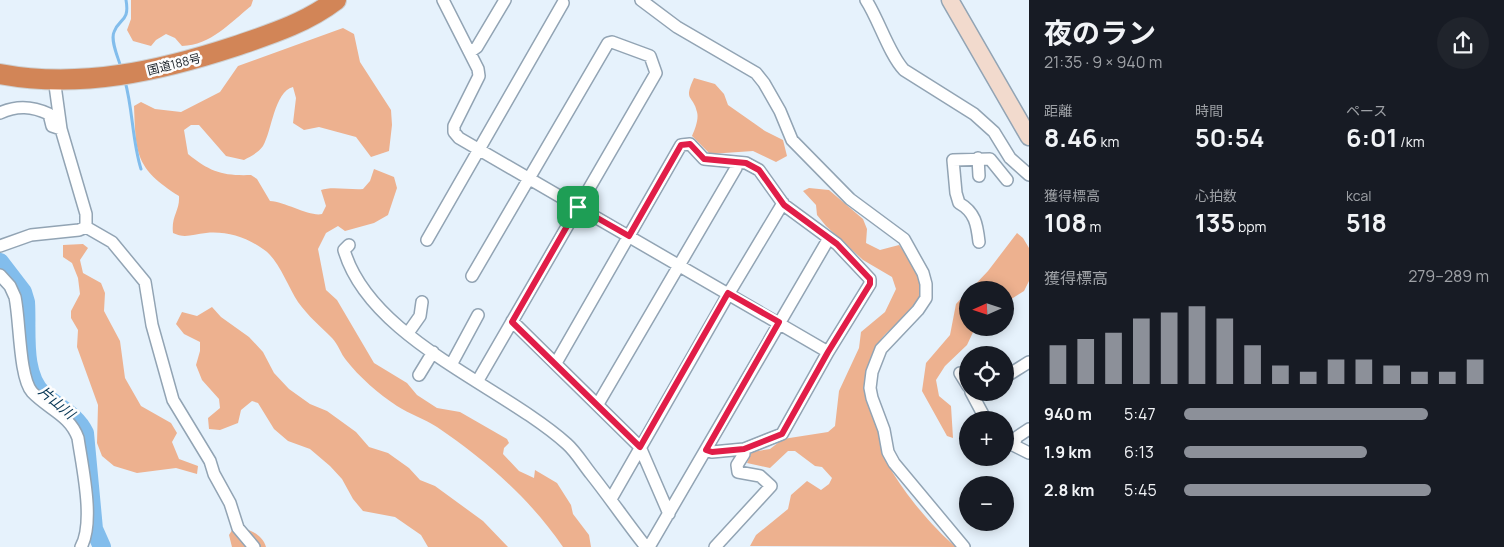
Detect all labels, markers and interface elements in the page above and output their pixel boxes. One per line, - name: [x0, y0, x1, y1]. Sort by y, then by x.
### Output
- text: 夜のラン: [1044, 13, 1156, 51]
- button: share: [1437, 17, 1489, 69]
- street label: 国道188号: [145, 49, 203, 79]
- text: 21:35 · 9 × 940 m: [1044, 51, 1162, 73]
- text: 距離: [1044, 101, 1072, 120]
- text: 時間: [1195, 101, 1223, 120]
- text: ペース: [1346, 101, 1387, 120]
- text: 8.46: [1044, 120, 1098, 155]
- text: 50:54: [1195, 120, 1265, 155]
- text: 6:01: [1346, 120, 1398, 155]
- text: km: [1098, 132, 1119, 151]
- text: /km: [1398, 132, 1425, 151]
- pin: [557, 186, 599, 228]
- text: 獲得標高: [1044, 186, 1100, 205]
- text: 心拍数: [1195, 186, 1237, 205]
- text: kcal: [1346, 186, 1372, 205]
- icon: arrive: [564, 193, 592, 221]
- text: 108: [1044, 205, 1087, 240]
- text: 135: [1195, 205, 1235, 240]
- text: 518: [1346, 205, 1387, 240]
- text: m: [1087, 217, 1101, 236]
- text: bpm: [1235, 217, 1266, 236]
- text: 279–289 m: [1408, 265, 1489, 287]
- text: 獲得標高: [1044, 267, 1108, 289]
- north arrow: [959, 281, 1014, 336]
- map controls: [959, 281, 1014, 531]
- button: locate: [959, 346, 1014, 401]
- water label: 片山川: [35, 381, 81, 424]
- text: 940 m: [1044, 403, 1092, 425]
- text: 5:47: [1124, 403, 1156, 425]
- button: +: [959, 411, 1014, 466]
- text: 1.9 km: [1044, 441, 1091, 463]
- text: 6:13: [1124, 441, 1154, 463]
- button: −: [959, 476, 1014, 531]
- text: 2.8 km: [1044, 479, 1094, 501]
- text: 5:45: [1124, 479, 1157, 501]

